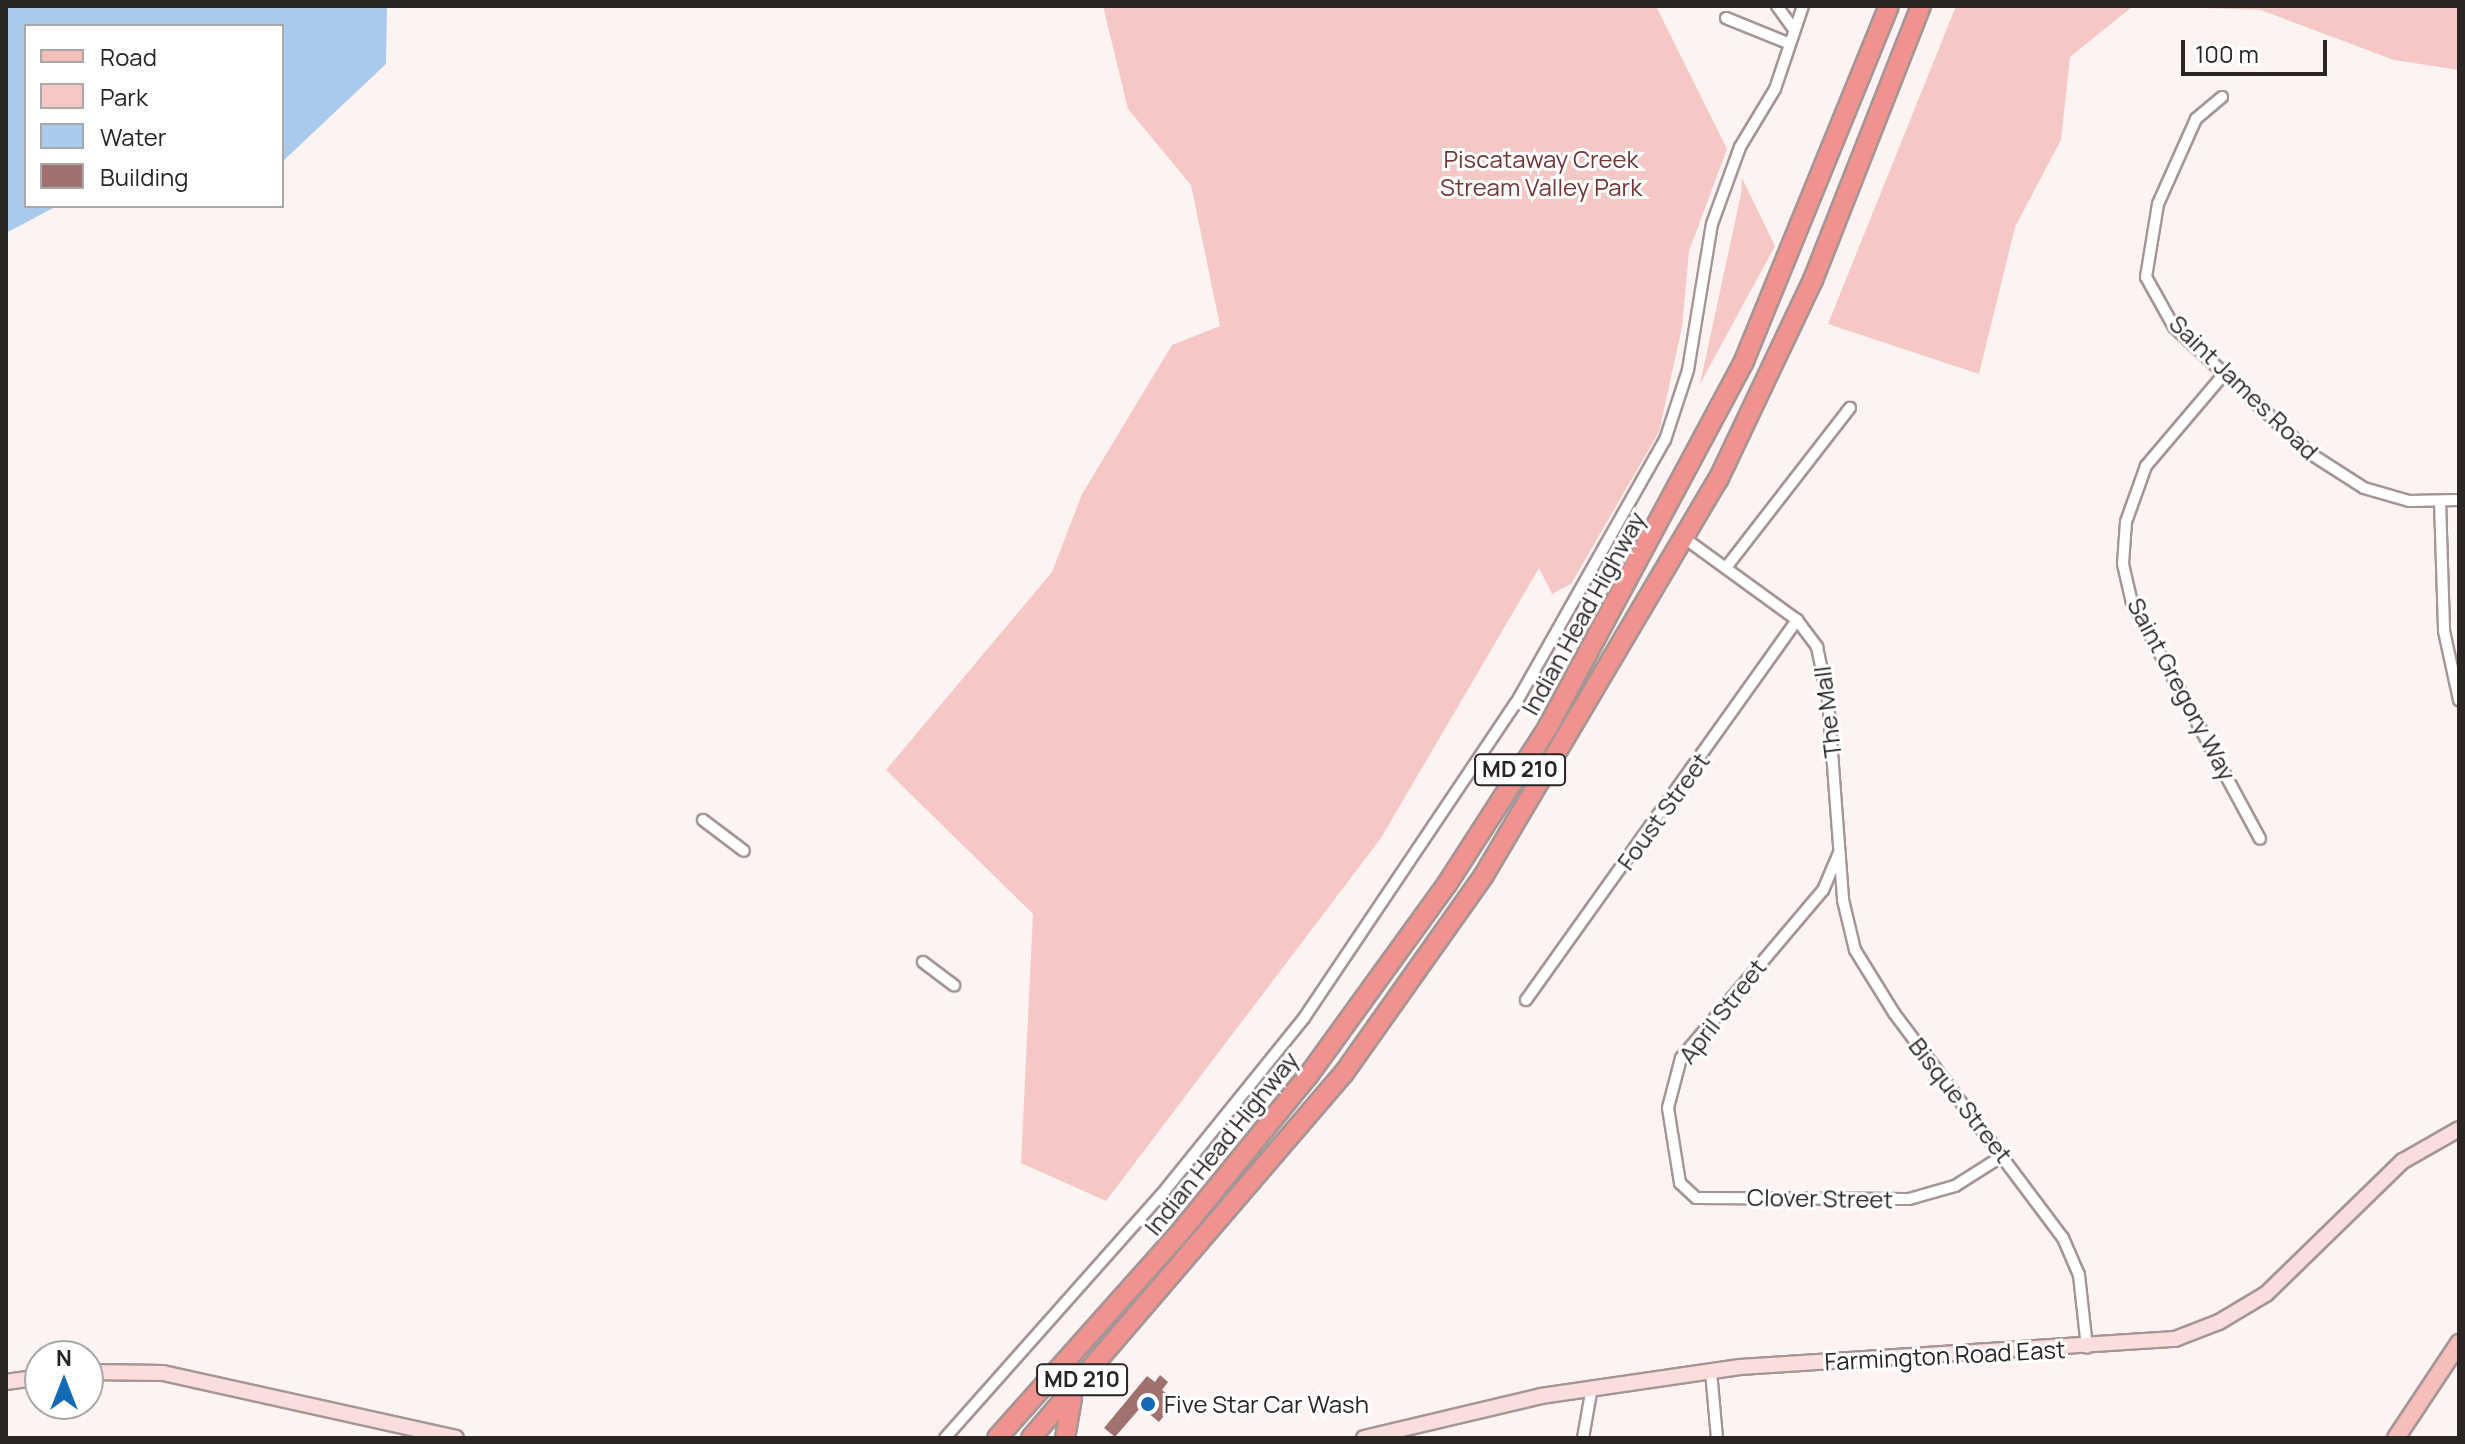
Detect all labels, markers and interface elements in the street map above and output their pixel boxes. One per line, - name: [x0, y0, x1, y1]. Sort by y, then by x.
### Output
- legend: [24, 24, 284, 208]
- scale bar: [2185, 24, 2331, 74]
- text: 100 m: [2195, 37, 2259, 70]
- text: Road: [100, 40, 157, 73]
- text: Park: [100, 80, 148, 113]
- text: Water: [100, 120, 167, 153]
- park label: Piscataway Creek Stream Valley Park: [1440, 145, 1642, 201]
- text: Building: [100, 160, 188, 193]
- street label: Saint James Road: [2164, 309, 2324, 465]
- street label: Indian Head Highway: [1515, 506, 1651, 720]
- street label: Saint Gregory Way: [2122, 593, 2242, 785]
- street label: The Mall: [1807, 665, 1847, 759]
- street label: Foust Street: [1611, 747, 1715, 875]
- road number: MD 210: [1474, 752, 1566, 788]
- street label: April Street: [1672, 953, 1772, 1069]
- street label: Bisque Street: [1903, 1032, 2019, 1168]
- street label: Indian Head Highway: [1138, 1045, 1304, 1241]
- street label: Clover Street: [1747, 1182, 1893, 1214]
- street label: Farmington Road East: [1824, 1334, 2066, 1376]
- north arrow: [24, 1340, 104, 1420]
- text: N: [56, 1343, 72, 1373]
- road number: MD 210: [1036, 1362, 1128, 1398]
- place label: Five Star Car Wash: [1164, 1390, 1369, 1418]
- marker: Five Star Car Wash: [1139, 1395, 1157, 1413]

